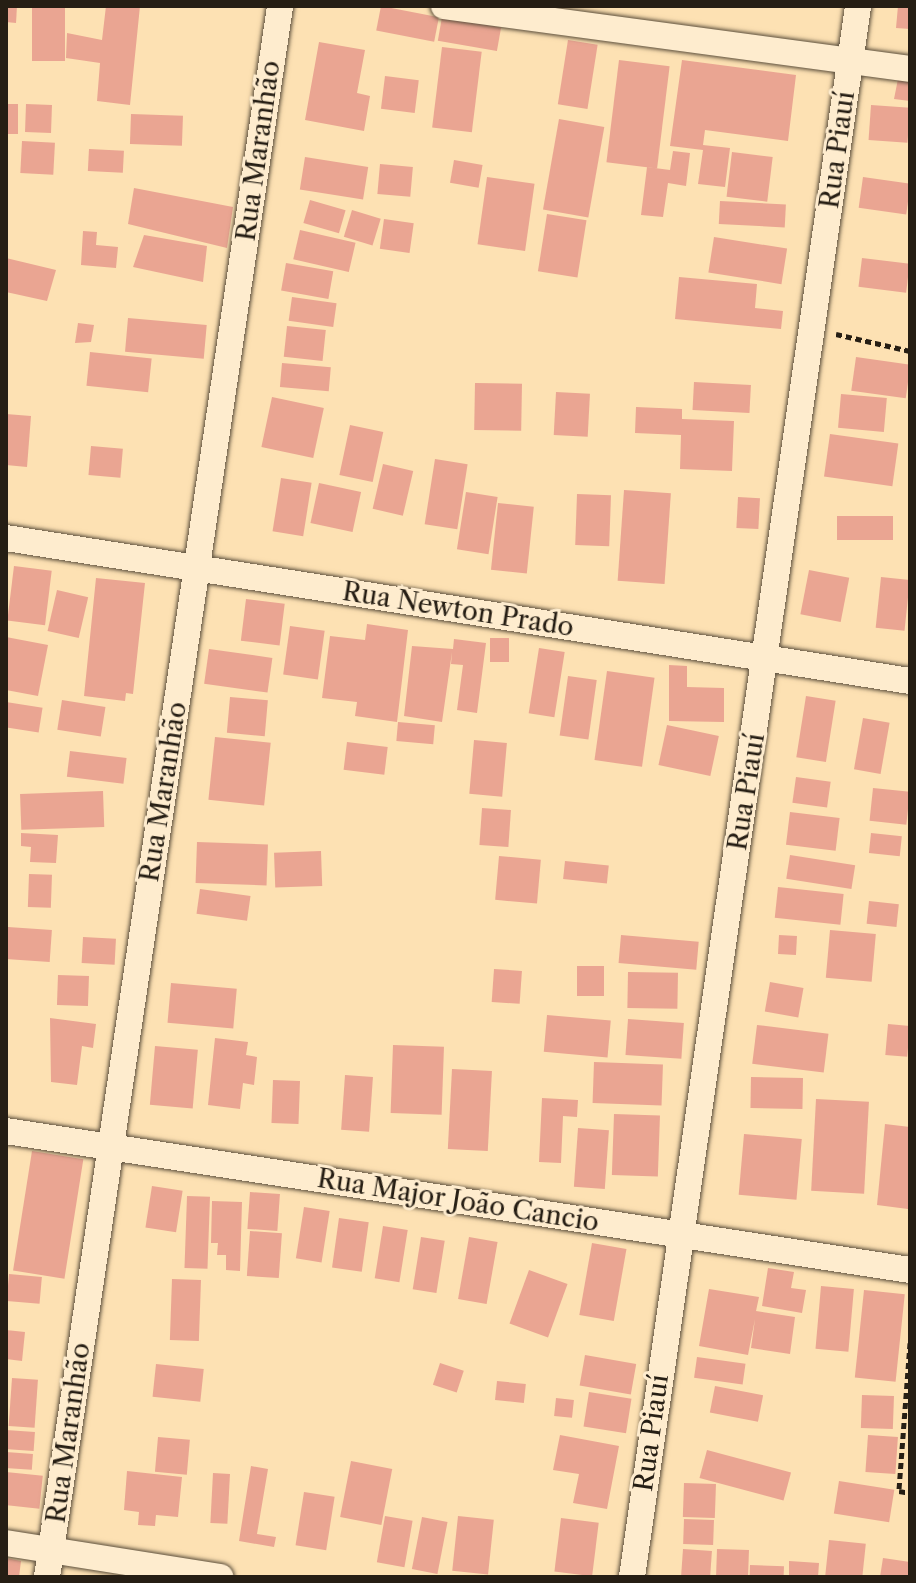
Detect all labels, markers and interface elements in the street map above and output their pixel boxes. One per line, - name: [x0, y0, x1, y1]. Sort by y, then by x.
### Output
- street label: Rua Maranhão: [231, 59, 287, 243]
- street label: Rua Piauí: [814, 89, 862, 211]
- street label: Rua Newton Prado: [340, 576, 576, 644]
- street label: Rua Maranhão: [134, 700, 194, 884]
- street label: Rua Piauí: [722, 731, 772, 853]
- street label: Rua Major João Cancio: [315, 1163, 601, 1239]
- street label: Rua Maranhão: [41, 1341, 97, 1525]
- street label: Rua Piauí: [628, 1372, 676, 1494]

